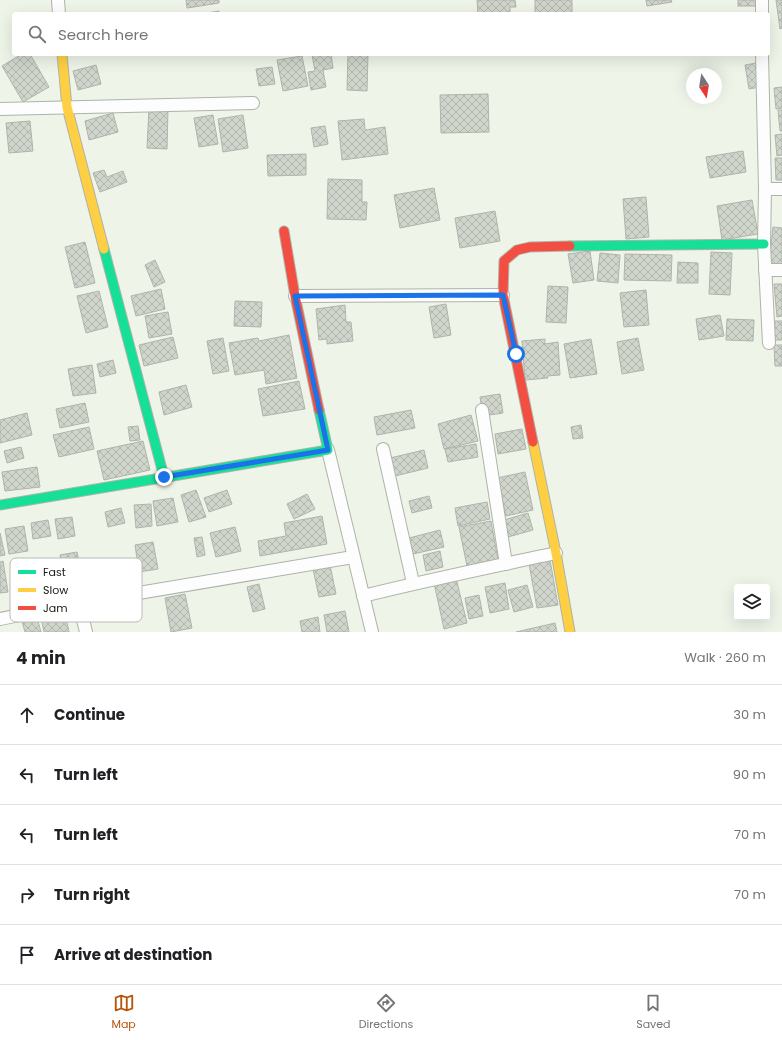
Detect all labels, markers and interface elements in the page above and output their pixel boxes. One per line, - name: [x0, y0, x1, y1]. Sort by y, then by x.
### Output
- search box: [12, 12, 770, 56]
- icon: search: [26, 23, 48, 45]
- text: Search here: [58, 24, 148, 45]
- north arrow: [686, 68, 722, 104]
- route start: [507, 345, 525, 363]
- route end: [155, 468, 173, 486]
- legend: [10, 558, 142, 622]
- text: Fast: [43, 564, 66, 580]
- text: Slow: [43, 582, 68, 598]
- map controls: [734, 584, 770, 620]
- button: layers: [734, 584, 770, 620]
- text: Jam: [43, 600, 68, 616]
- text: 4 min: [16, 646, 66, 670]
- text: Walk · 260 m: [684, 648, 766, 667]
- icon: ahead: [16, 704, 38, 726]
- text: Continue: [54, 704, 125, 725]
- text: 30 m: [733, 705, 766, 724]
- icon: left: [16, 764, 38, 786]
- text: Turn left: [54, 764, 118, 785]
- text: 90 m: [733, 765, 766, 784]
- icon: left: [16, 824, 38, 846]
- text: Turn left: [54, 824, 118, 845]
- text: 70 m: [734, 825, 766, 844]
- icon: right: [16, 884, 38, 906]
- text: Turn right: [54, 884, 130, 905]
- text: 70 m: [734, 885, 766, 904]
- icon: arrive: [16, 944, 38, 966]
- text: Arrive at destination: [54, 944, 212, 965]
- tab: Map: [111, 992, 136, 1033]
- tab: Directions: [359, 992, 413, 1033]
- tab: Saved: [636, 992, 671, 1033]

